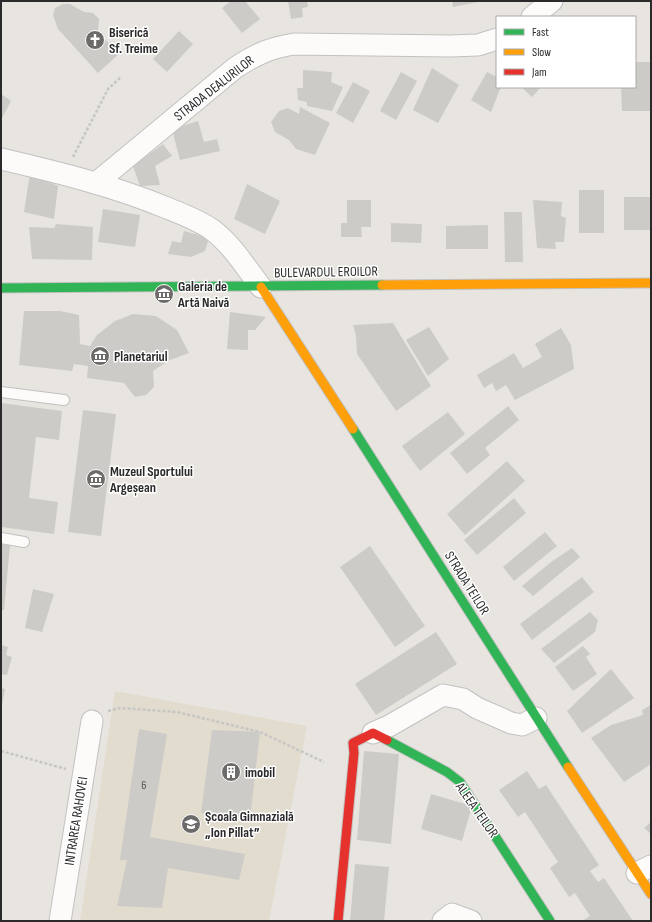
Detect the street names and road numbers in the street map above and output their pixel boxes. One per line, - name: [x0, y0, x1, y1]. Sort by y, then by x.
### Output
- street label: STRADA DEALURILOR: [171, 51, 258, 125]
- street label: BULEVARDUL EROILOR: [274, 263, 379, 281]
- street label: STRADA TEILOR: [441, 548, 493, 618]
- street label: INTRAREA RAHOVEI: [61, 775, 91, 867]
- street label: ALEEA TEILOR: [451, 778, 502, 841]

